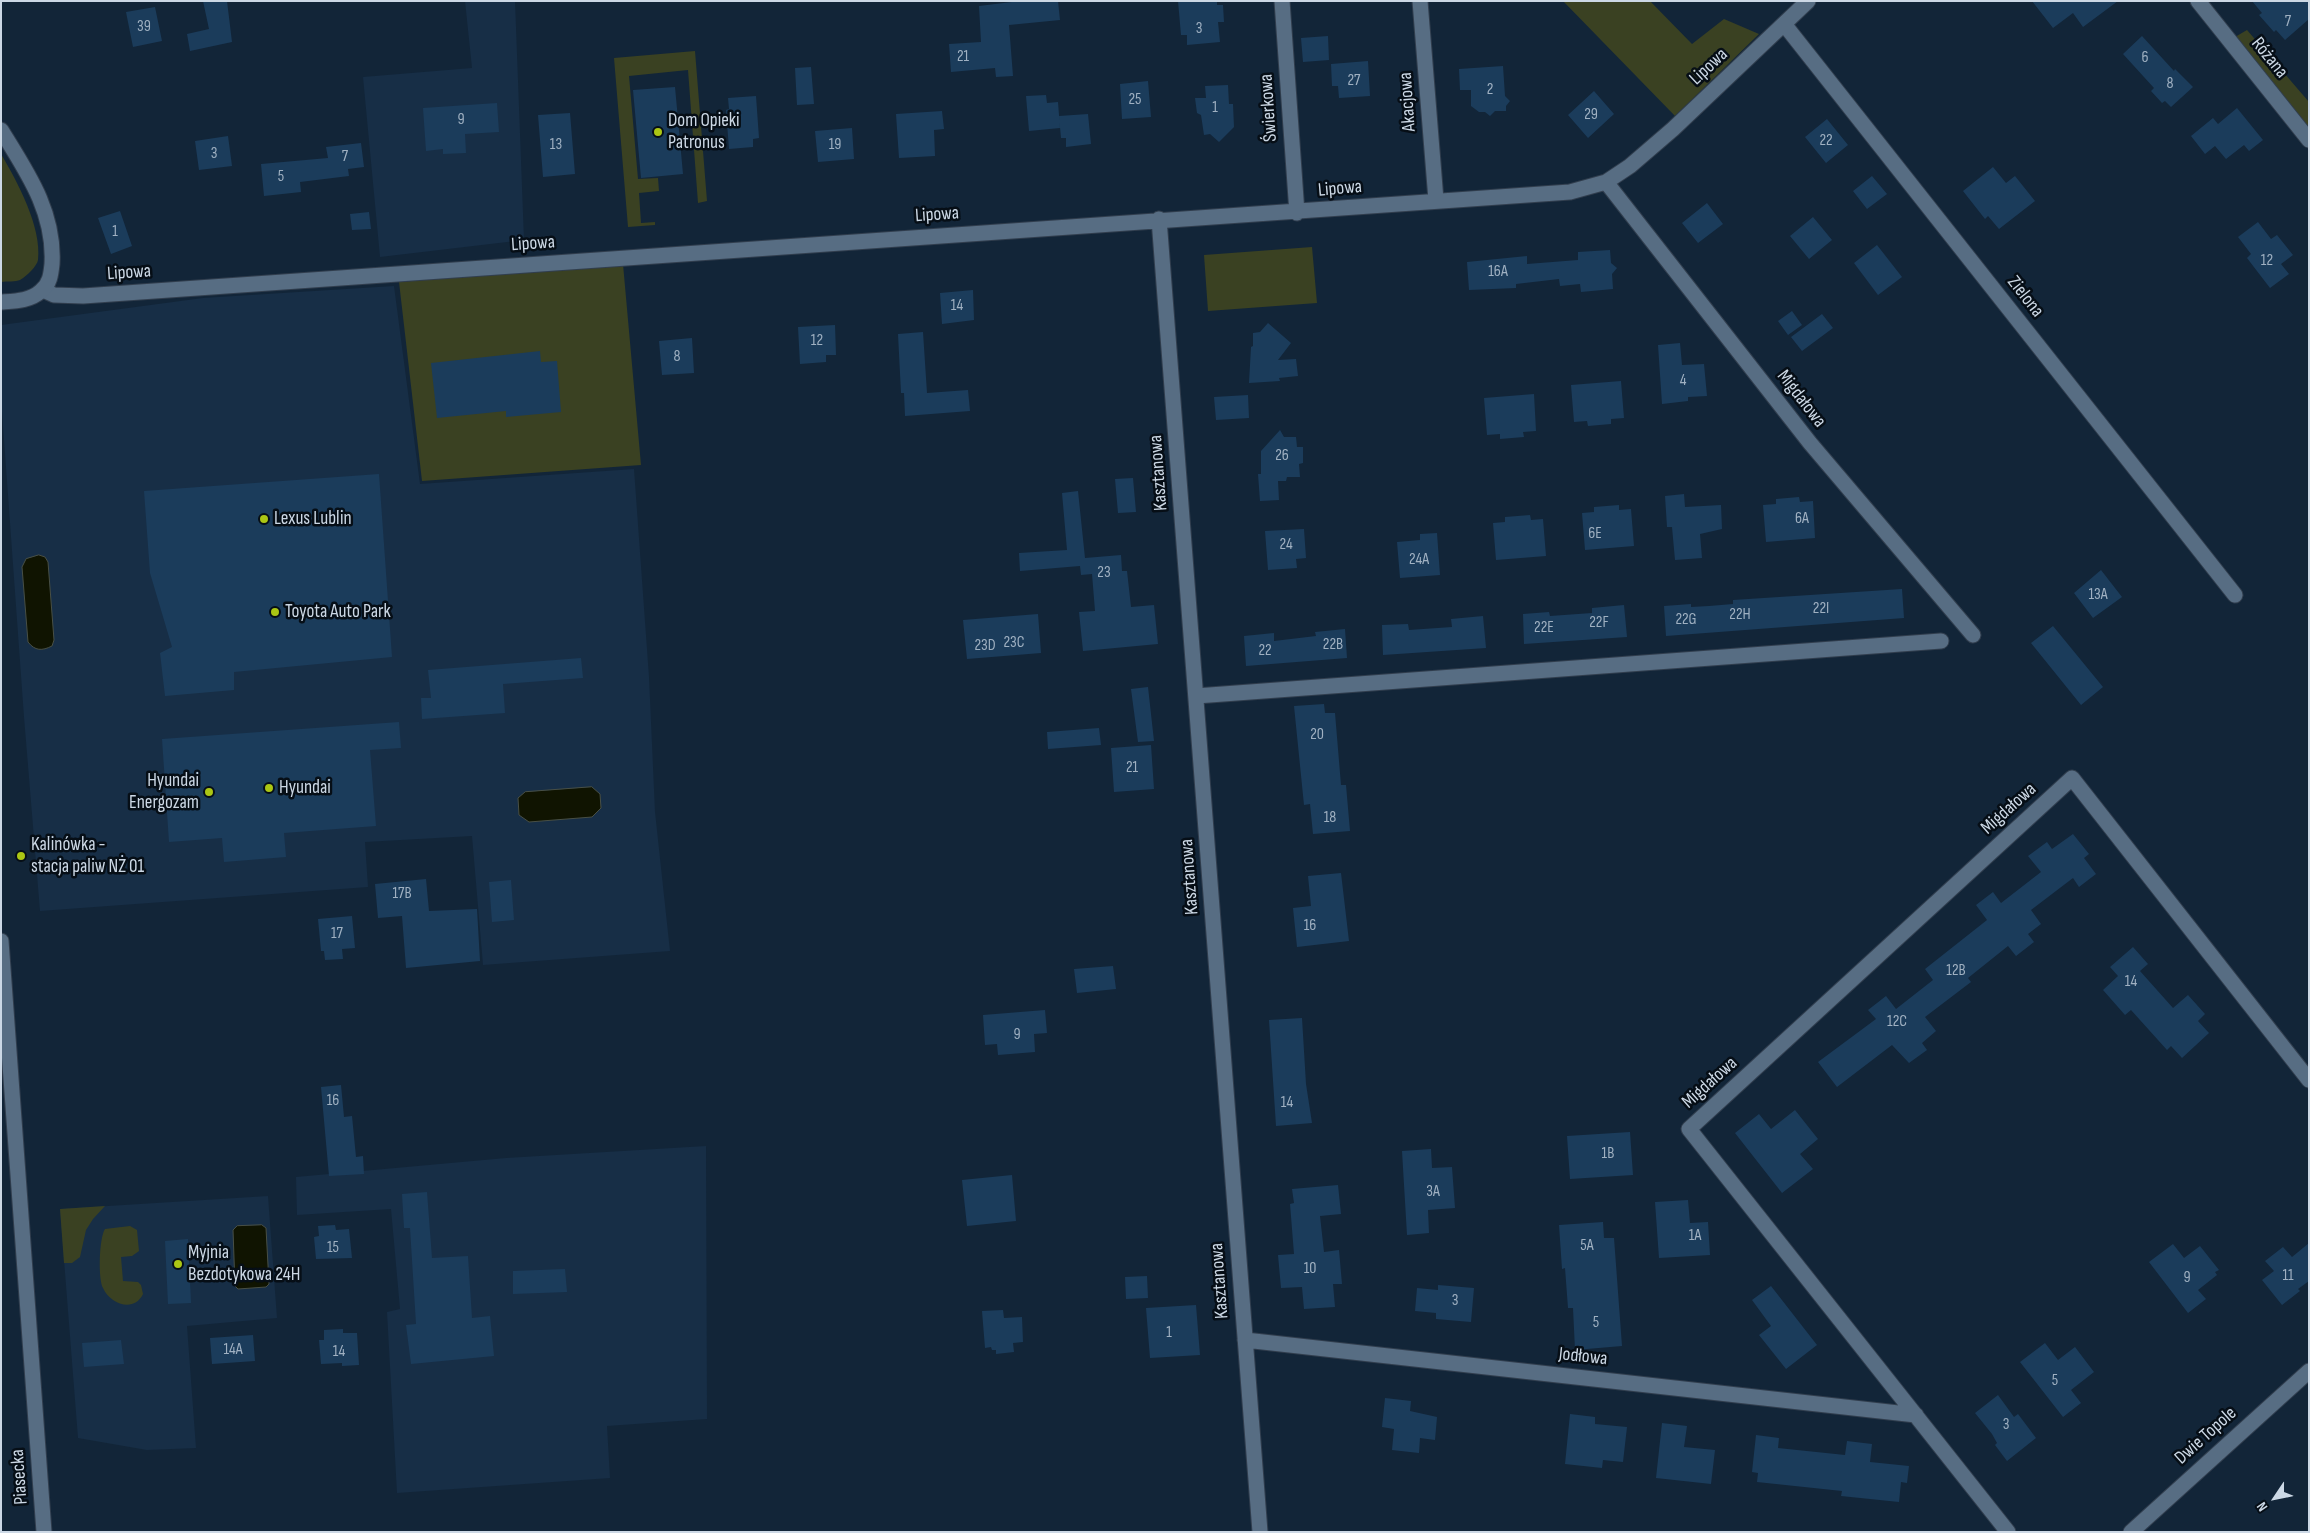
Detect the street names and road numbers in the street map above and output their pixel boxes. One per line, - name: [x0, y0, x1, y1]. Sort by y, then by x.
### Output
- street label: Różana: [2246, 33, 2292, 83]
- street label: Lipowa: [1685, 44, 1733, 90]
- street label: Akacjowa: [1395, 72, 1421, 132]
- street label: Świerkowa: [1255, 73, 1283, 143]
- street label: Lipowa: [1317, 176, 1363, 202]
- street label: Lipowa: [914, 202, 960, 228]
- street label: Lipowa: [510, 231, 556, 257]
- street label: Lipowa: [106, 260, 152, 286]
- street label: Zielona: [2002, 272, 2048, 322]
- street label: Migdałowa: [1771, 366, 1831, 432]
- street label: Kasztanowa: [1145, 434, 1173, 512]
- street label: Migdałowa: [1977, 778, 2041, 840]
- street label: Kasztanowa: [1176, 838, 1204, 916]
- street label: Migdałowa: [1678, 1052, 1742, 1114]
- street label: Kasztanowa: [1206, 1242, 1234, 1320]
- street label: Jodłowa: [1558, 1343, 1608, 1371]
- street label: Dwie Topole: [2170, 1402, 2242, 1470]
- street label: Piasecka: [7, 1449, 33, 1505]

